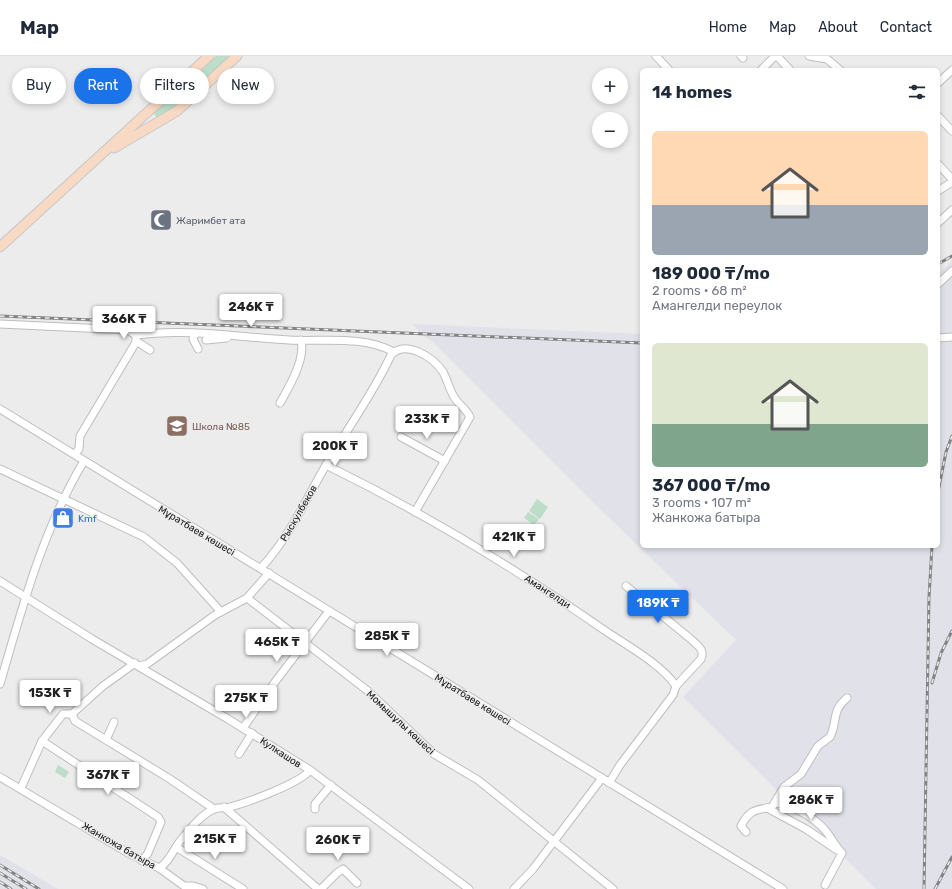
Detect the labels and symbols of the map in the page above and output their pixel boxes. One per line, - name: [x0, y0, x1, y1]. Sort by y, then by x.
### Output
- mosque icon: Жаримбет ата: [148, 207, 174, 233]
- place label: Жаримбет ата: [176, 215, 245, 227]
- pin: 246K ₸: [218, 294, 284, 328]
- pin: 366K ₸: [91, 306, 157, 340]
- pin: 233K ₸: [394, 406, 460, 440]
- school or university icon: Школа №85: [164, 413, 190, 439]
- place label: Школа №85: [192, 421, 250, 433]
- pin: 200K ₸: [302, 433, 368, 467]
- street label: Рыскулбеков: [278, 483, 320, 544]
- street label: Мұратбаев көшесі: [156, 503, 237, 559]
- shop icon: Kmf: [50, 505, 76, 531]
- place label: Kmf: [78, 513, 97, 525]
- pin: 421K ₸: [481, 524, 547, 558]
- street label: Амангелди: [522, 572, 573, 611]
- pin: 189K ₸: [625, 590, 691, 624]
- pin: 285K ₸: [354, 623, 420, 657]
- pin: 465K ₸: [244, 629, 310, 663]
- street label: Мұратбаев көшесі: [432, 672, 513, 728]
- pin: 153K ₸: [17, 680, 83, 714]
- pin: 275K ₸: [213, 685, 279, 719]
- street label: Момышұлы көшесі: [364, 688, 437, 757]
- street label: Кулкашов: [257, 735, 304, 771]
- pin: 367K ₸: [75, 762, 141, 796]
- pin: 286K ₸: [778, 787, 844, 821]
- street label: Жанкожа батыра: [79, 820, 158, 872]
- pin: 215K ₸: [182, 826, 248, 860]
- pin: 260K ₸: [305, 827, 371, 861]

